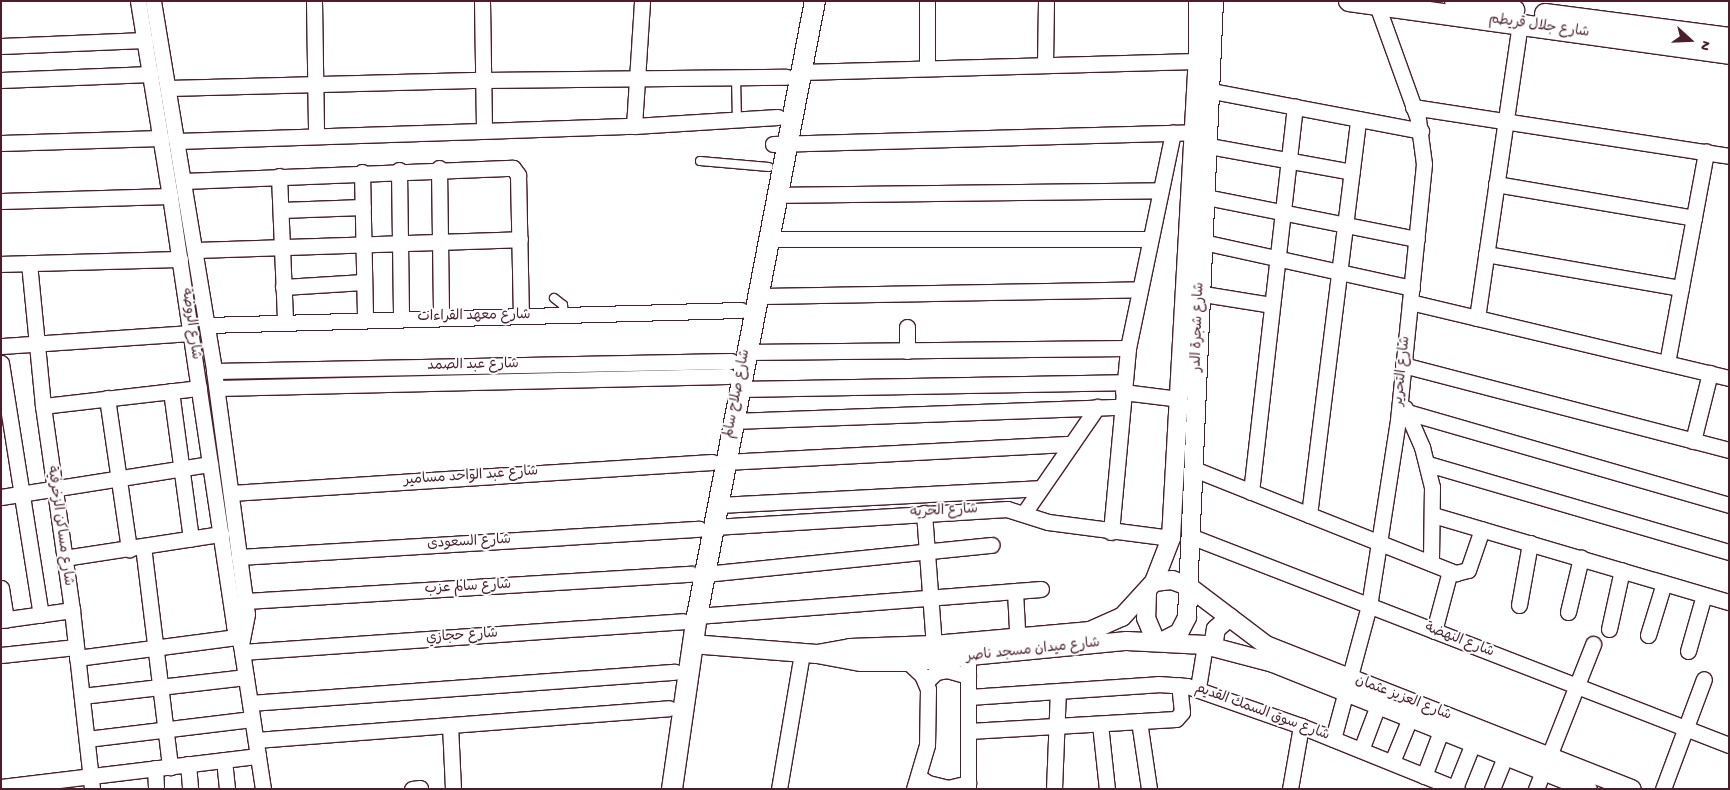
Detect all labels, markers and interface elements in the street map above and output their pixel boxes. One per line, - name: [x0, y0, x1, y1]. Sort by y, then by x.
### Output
- street label: شارع جلال قريطم: [1488, 12, 1590, 42]
- north arrow: [1665, 15, 1715, 65]
- text: N: [1695, 38, 1714, 52]
- street label: شارع شجرة الدر: [1189, 282, 1209, 372]
- street label: شارع الروضة: [177, 287, 203, 361]
- street label: شارع معهد القراءات: [417, 308, 531, 326]
- street label: شارع التحرير: [1391, 335, 1415, 407]
- street label: شارع صلاح سالم: [721, 348, 755, 440]
- street label: شارع عبد الصمد: [427, 357, 519, 375]
- street label: شارع عبد الواحد مسامير: [403, 464, 539, 490]
- street label: شارع مساكن الزخرفية: [42, 465, 76, 587]
- street label: شارع الحريه: [910, 502, 978, 522]
- street label: شارع السعودى: [427, 532, 511, 554]
- street label: شارع سالم عزب: [424, 577, 512, 599]
- street label: شارع النهضة: [1422, 620, 1496, 662]
- street label: شارع حجازي: [425, 626, 499, 648]
- street label: شارع ميدان مسجد ناصر: [965, 636, 1101, 666]
- street label: شارع العزيز عثمان: [1353, 673, 1453, 725]
- street label: شارع سوق السمك القديم: [1192, 681, 1332, 745]

